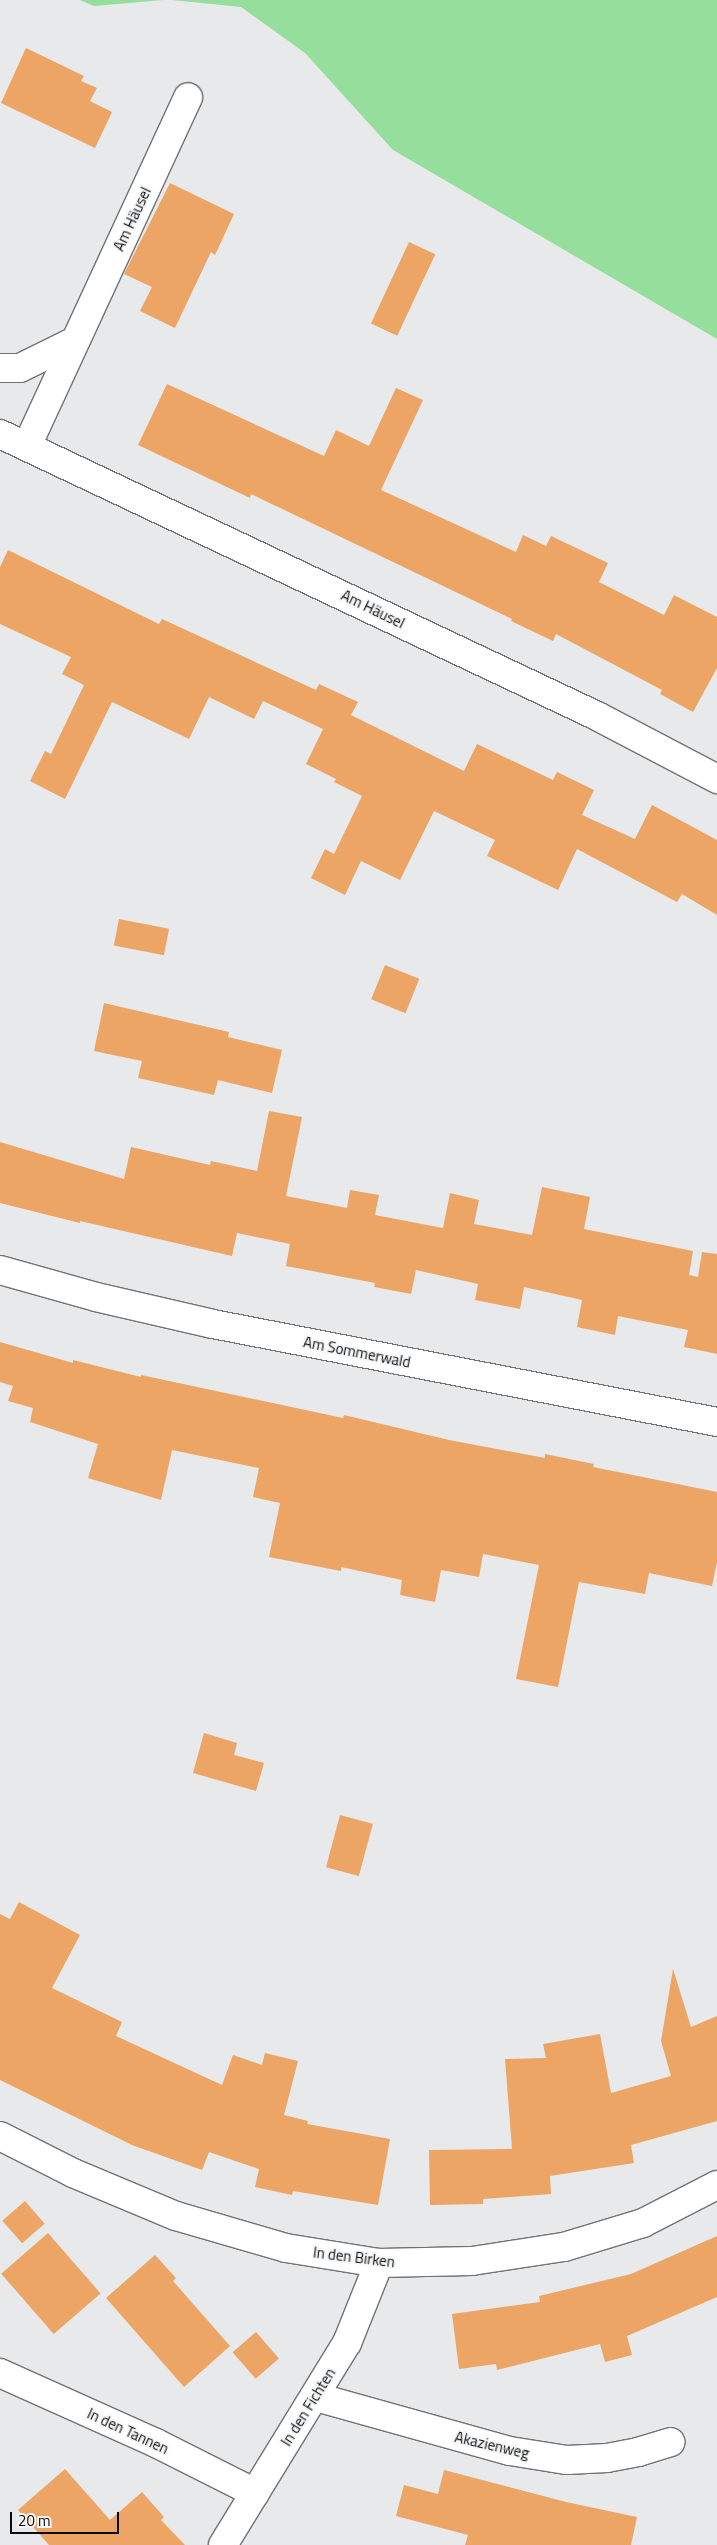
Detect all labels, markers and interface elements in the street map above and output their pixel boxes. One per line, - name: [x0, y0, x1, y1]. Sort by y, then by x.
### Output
- street label: Am Häusel: [109, 184, 155, 254]
- street label: Am Häusel: [338, 586, 408, 632]
- street label: Am Sommerwald: [302, 1333, 412, 1371]
- street label: In den Birken: [312, 2243, 396, 2271]
- street label: In den Fichten: [277, 2365, 339, 2449]
- street label: In den Tannen: [84, 2404, 172, 2458]
- street label: Akazienweg: [453, 2428, 531, 2462]
- scale bar: [12, 2502, 121, 2534]
- text: 20 m: [18, 2509, 51, 2532]

